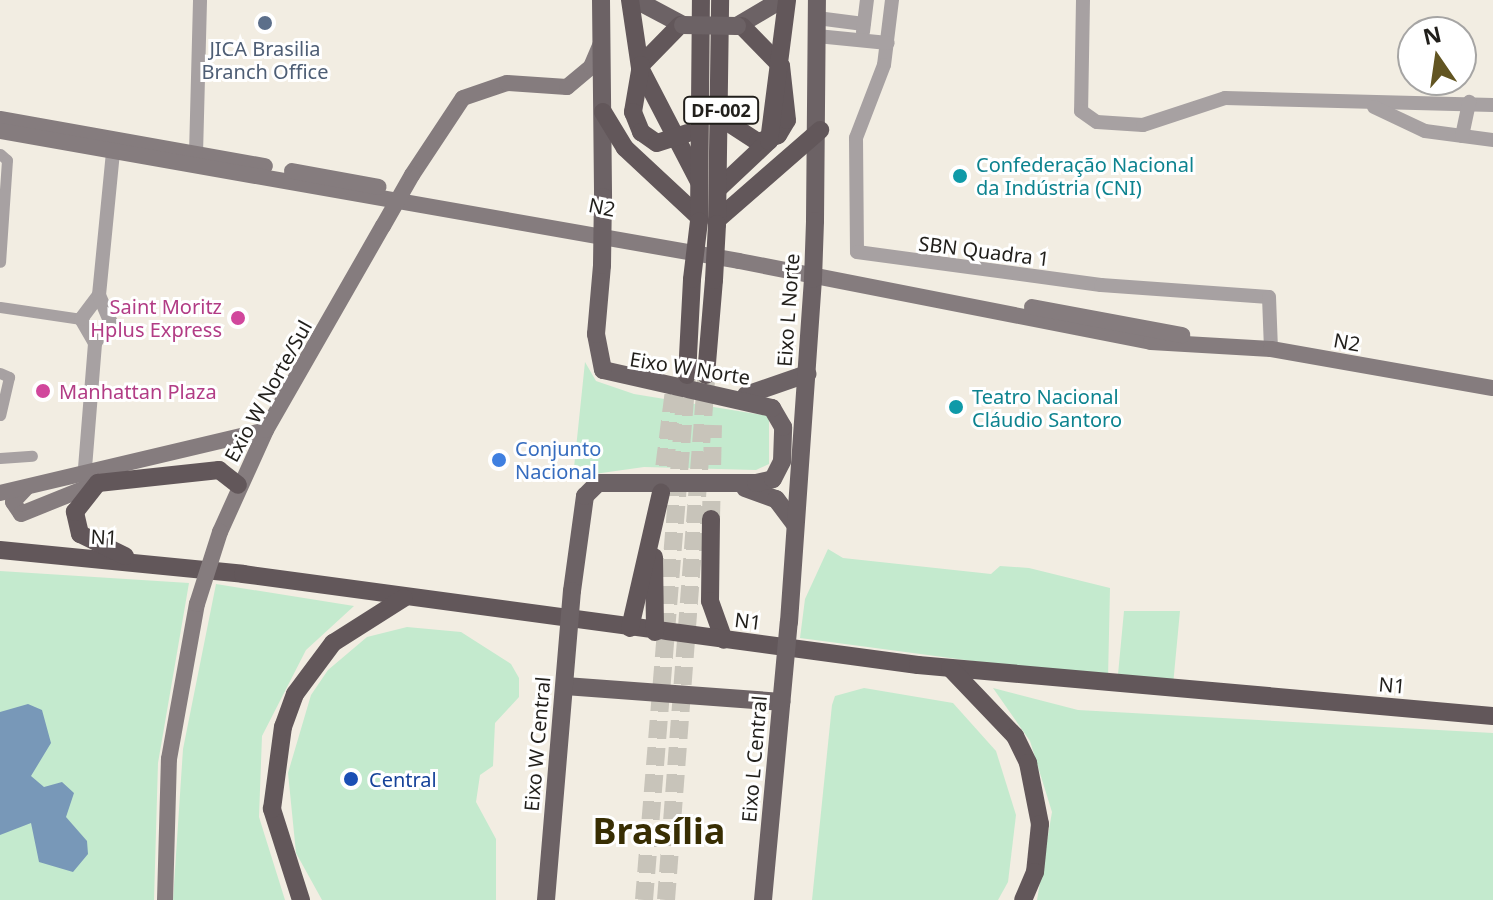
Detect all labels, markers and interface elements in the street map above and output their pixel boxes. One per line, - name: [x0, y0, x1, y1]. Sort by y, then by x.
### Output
- marker: JICA Brasilia Branch Office: [256, 14, 274, 32]
- north arrow: [1397, 16, 1477, 96]
- text: N: [1420, 18, 1444, 51]
- place label: JICA Brasilia Branch Office: [201, 36, 329, 83]
- road number: DF-002: [683, 96, 759, 124]
- place label: Confederação Nacional da Indústria (CNI): [976, 152, 1194, 199]
- marker: Confederação Nacional da Indústria (CNI): [951, 167, 969, 185]
- street label: N2: [587, 193, 617, 221]
- street label: SBN Quadra 1: [917, 231, 1051, 271]
- street label: Eixo L Norte: [772, 253, 804, 367]
- place label: Saint Moritz Hplus Express: [90, 294, 222, 341]
- marker: Saint Moritz Hplus Express: [229, 309, 247, 327]
- street label: Exio W Norte/Sul: [219, 316, 317, 466]
- street label: N2: [1332, 328, 1362, 356]
- street label: Eixo W Norte: [628, 347, 752, 389]
- place label: Manhattan Plaza: [59, 379, 217, 403]
- marker: Manhattan Plaza: [34, 382, 52, 400]
- place label: Teatro Nacional Cláudio Santoro: [972, 384, 1122, 431]
- marker: Teatro Nacional Cláudio Santoro: [947, 398, 965, 416]
- place label: Conjunto Nacional: [515, 436, 601, 483]
- marker: Conjunto Nacional: [490, 451, 508, 469]
- street label: N1: [90, 524, 118, 550]
- street label: N1: [733, 607, 763, 635]
- street label: N1: [1378, 672, 1406, 698]
- street label: Eixo W Central: [519, 676, 555, 812]
- street label: Eixo L Central: [737, 695, 771, 823]
- place label: Central: [369, 767, 437, 791]
- marker: Central: [340, 768, 362, 790]
- district label: Brasília: [593, 809, 725, 853]

